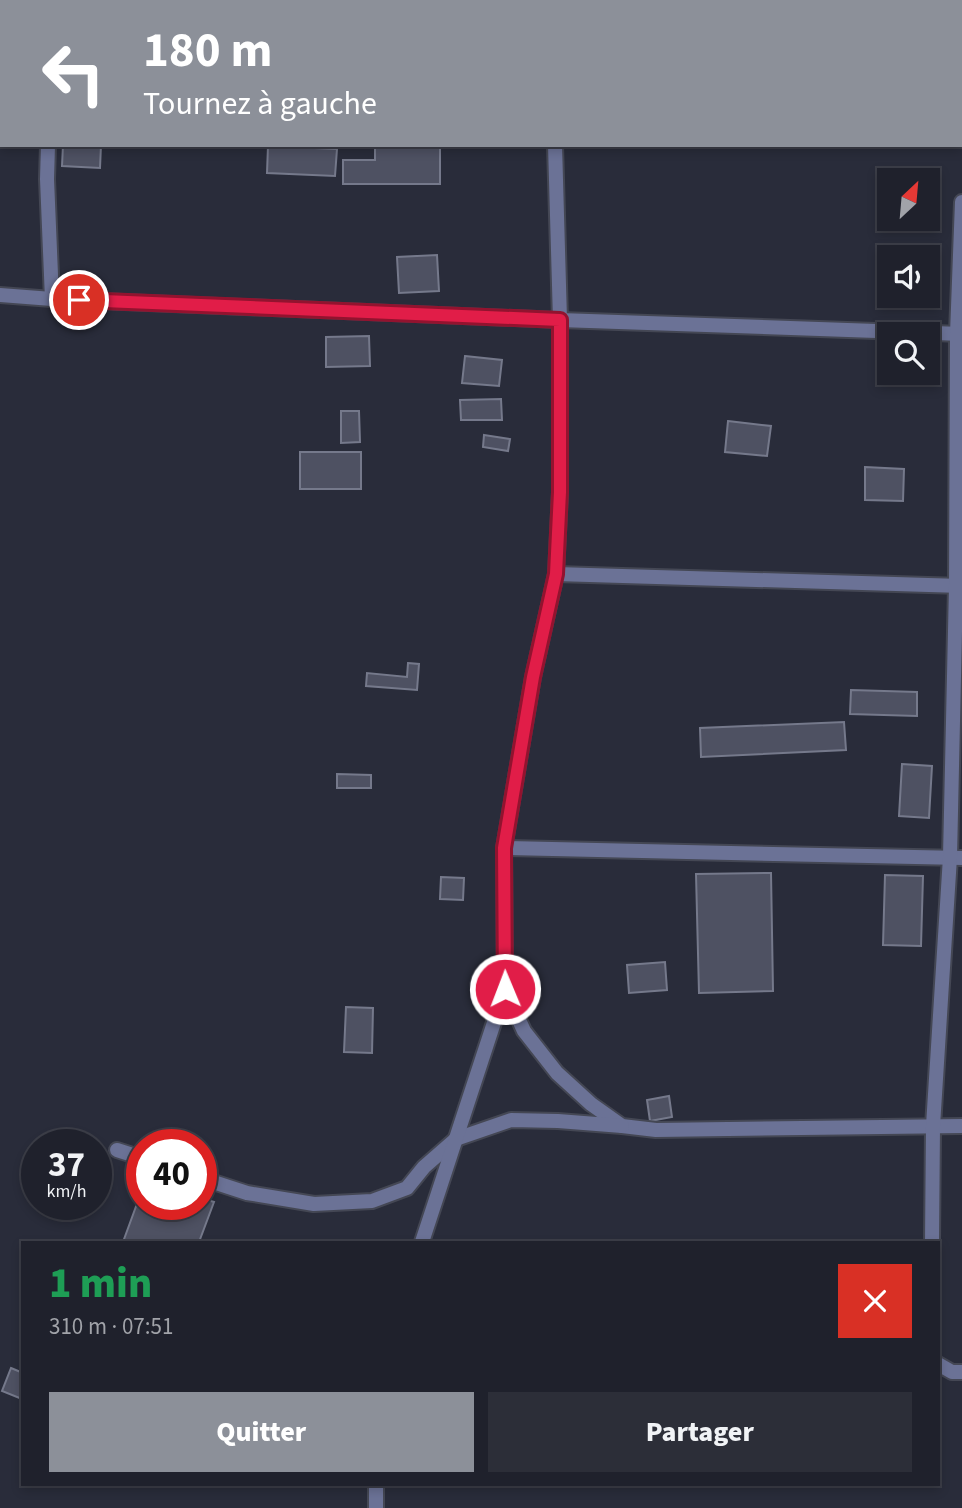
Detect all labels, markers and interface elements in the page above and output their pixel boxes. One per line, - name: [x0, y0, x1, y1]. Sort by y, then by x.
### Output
- text: 180 m: [143, 16, 272, 86]
- icon: left: [28, 28, 119, 119]
- text: Tournez à gauche: [143, 81, 377, 127]
- north arrow: [877, 168, 940, 231]
- map controls: [877, 168, 940, 385]
- button: sound: [877, 245, 940, 308]
- pin: [49, 270, 109, 330]
- icon: arrive: [60, 281, 98, 319]
- button: search: [877, 322, 940, 385]
- position arrow: [468, 952, 542, 1026]
- speed limit sign: 40: [126, 1129, 217, 1220]
- text: 37: [48, 1140, 85, 1190]
- text: km/h: [47, 1179, 86, 1204]
- text: 1 min: [49, 1254, 152, 1314]
- button: close: [838, 1264, 912, 1338]
- text: 310 m · 07:51: [49, 1310, 173, 1343]
- button: Quitter: [49, 1392, 474, 1472]
- button: Partager: [488, 1392, 912, 1472]

